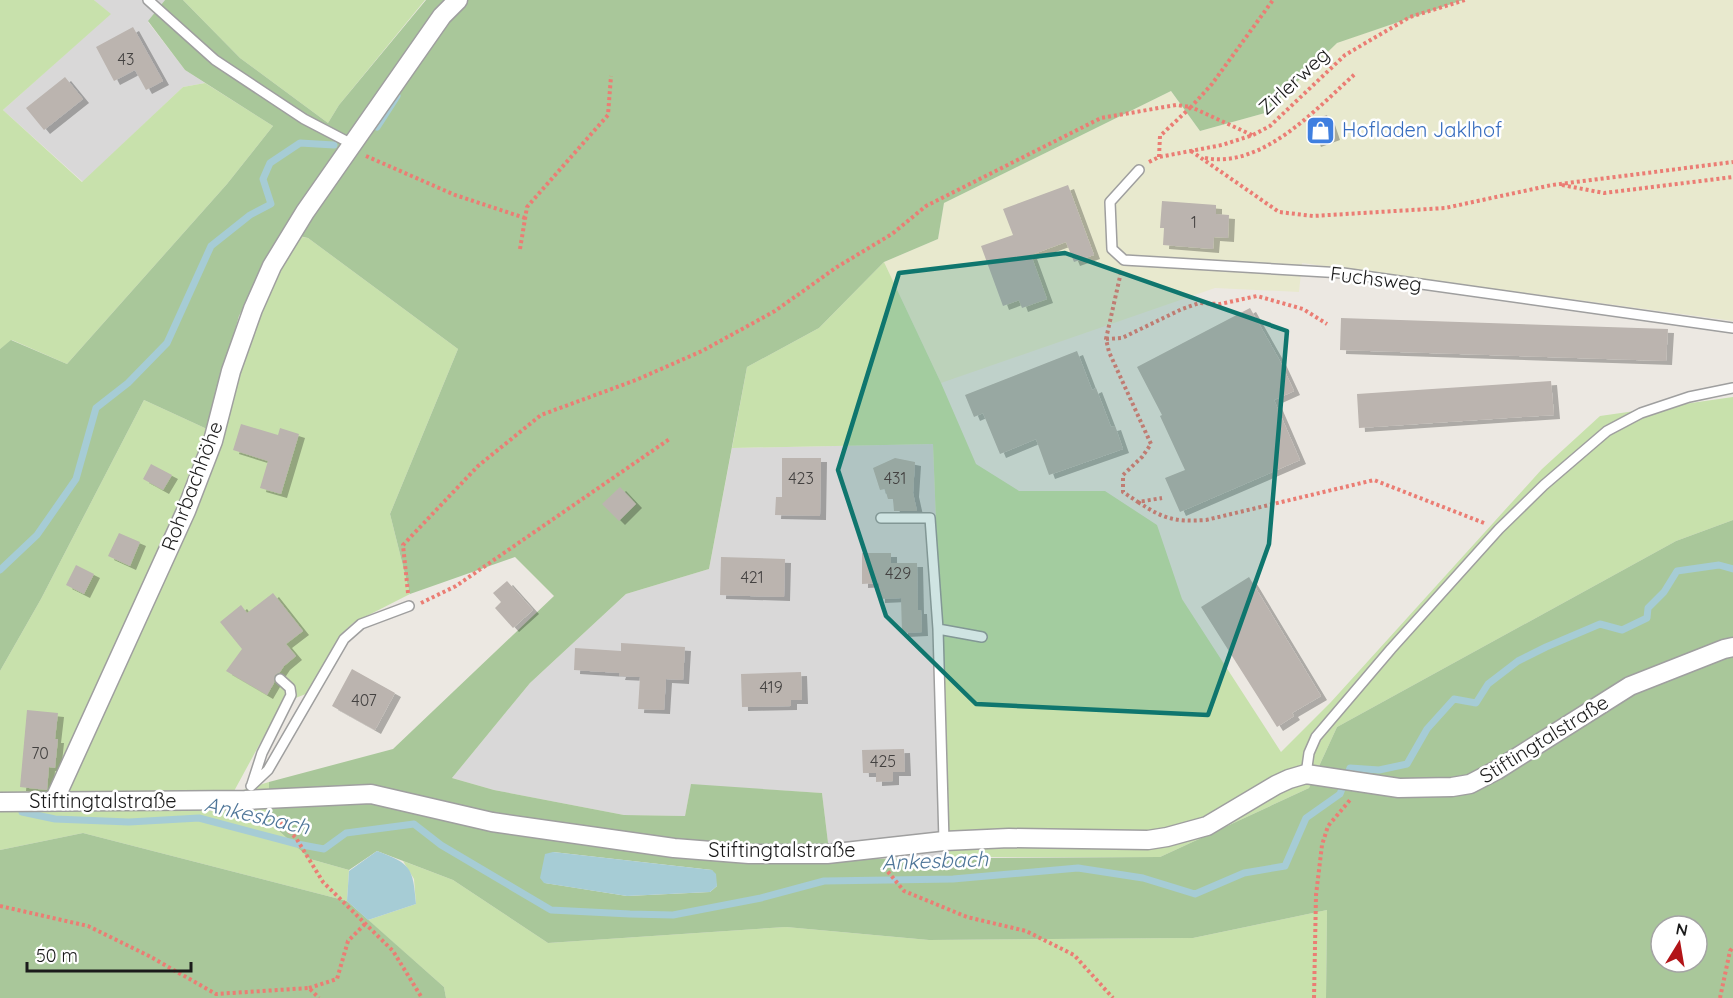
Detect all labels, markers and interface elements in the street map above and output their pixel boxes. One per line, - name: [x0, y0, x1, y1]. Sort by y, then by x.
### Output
- street label: Zirlerweg: [1253, 41, 1334, 120]
- house number: 43: [118, 49, 134, 69]
- shop icon: Hofladen Jaklhof: [1305, 114, 1337, 146]
- place label: Hofladen Jaklhof: [1342, 117, 1502, 142]
- house number: 1: [1191, 212, 1197, 232]
- street label: Fuchsweg: [1329, 260, 1423, 297]
- street label: Rohrbachhöhe: [155, 418, 228, 554]
- house number: 423: [788, 468, 814, 488]
- house number: 431: [884, 468, 906, 488]
- house number: 429: [885, 563, 911, 583]
- house number: 421: [740, 567, 764, 587]
- house number: 419: [759, 677, 783, 697]
- street label: Stiftingtalstraße: [1475, 689, 1613, 788]
- house number: 407: [351, 690, 377, 710]
- house number: 70: [31, 743, 49, 763]
- house number: 425: [870, 751, 896, 771]
- street label: Stiftingtalstraße: [29, 788, 177, 813]
- water label: Ankesbach: [202, 790, 313, 840]
- street label: Stiftingtalstraße: [708, 837, 856, 862]
- water label: Ankesbach: [881, 845, 990, 875]
- north arrow: [1649, 914, 1709, 974]
- text: N: [1674, 918, 1690, 940]
- scale bar: [27, 935, 190, 973]
- text: 50 m: [36, 944, 78, 967]

